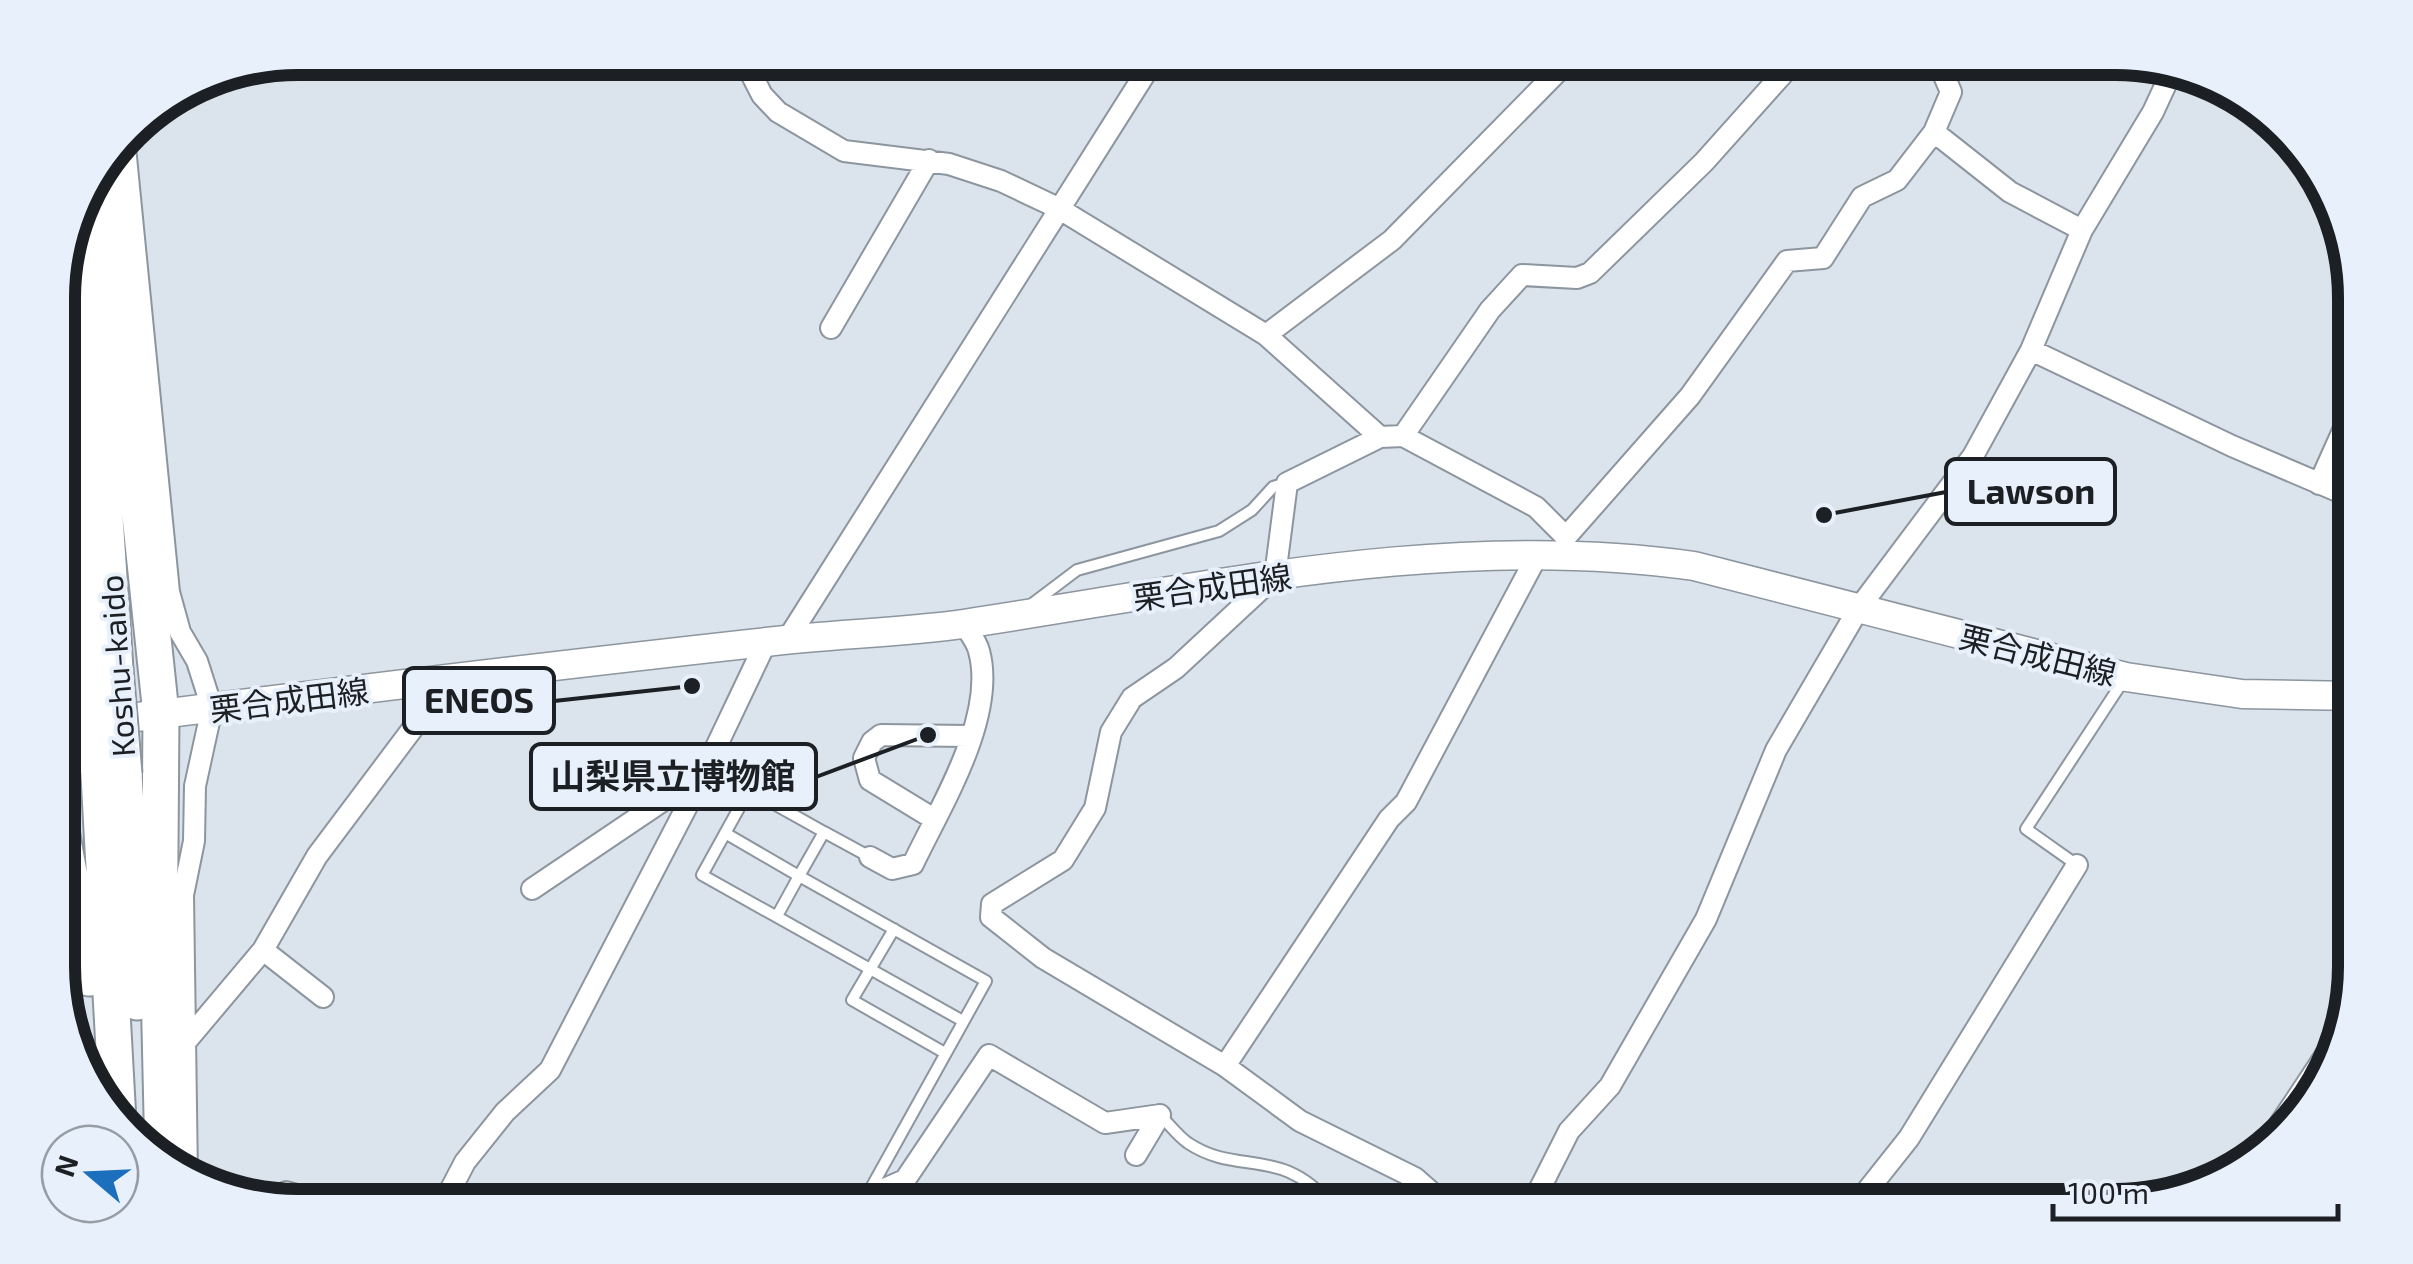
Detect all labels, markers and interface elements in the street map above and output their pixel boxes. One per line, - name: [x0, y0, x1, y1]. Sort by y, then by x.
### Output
- callout: Lawson: [1946, 459, 2115, 524]
- text: Lawson: [1967, 469, 2095, 511]
- street label: 栗合成田線: [1130, 556, 1294, 616]
- street label: Koshu-kaido: [91, 574, 141, 758]
- street label: 栗合成田線: [1956, 616, 2120, 692]
- callout: ENEOS: [404, 668, 554, 733]
- street label: 栗合成田線: [207, 670, 371, 728]
- text: ENEOS: [424, 678, 534, 720]
- callout: 山梨県立博物館: [531, 744, 816, 809]
- text: 山梨県立博物館: [550, 754, 796, 796]
- north arrow: [40, 1124, 140, 1224]
- text: N: [46, 1150, 85, 1181]
- scale bar: [2053, 1159, 2338, 1221]
- text: 100 m: [2068, 1174, 2149, 1210]

